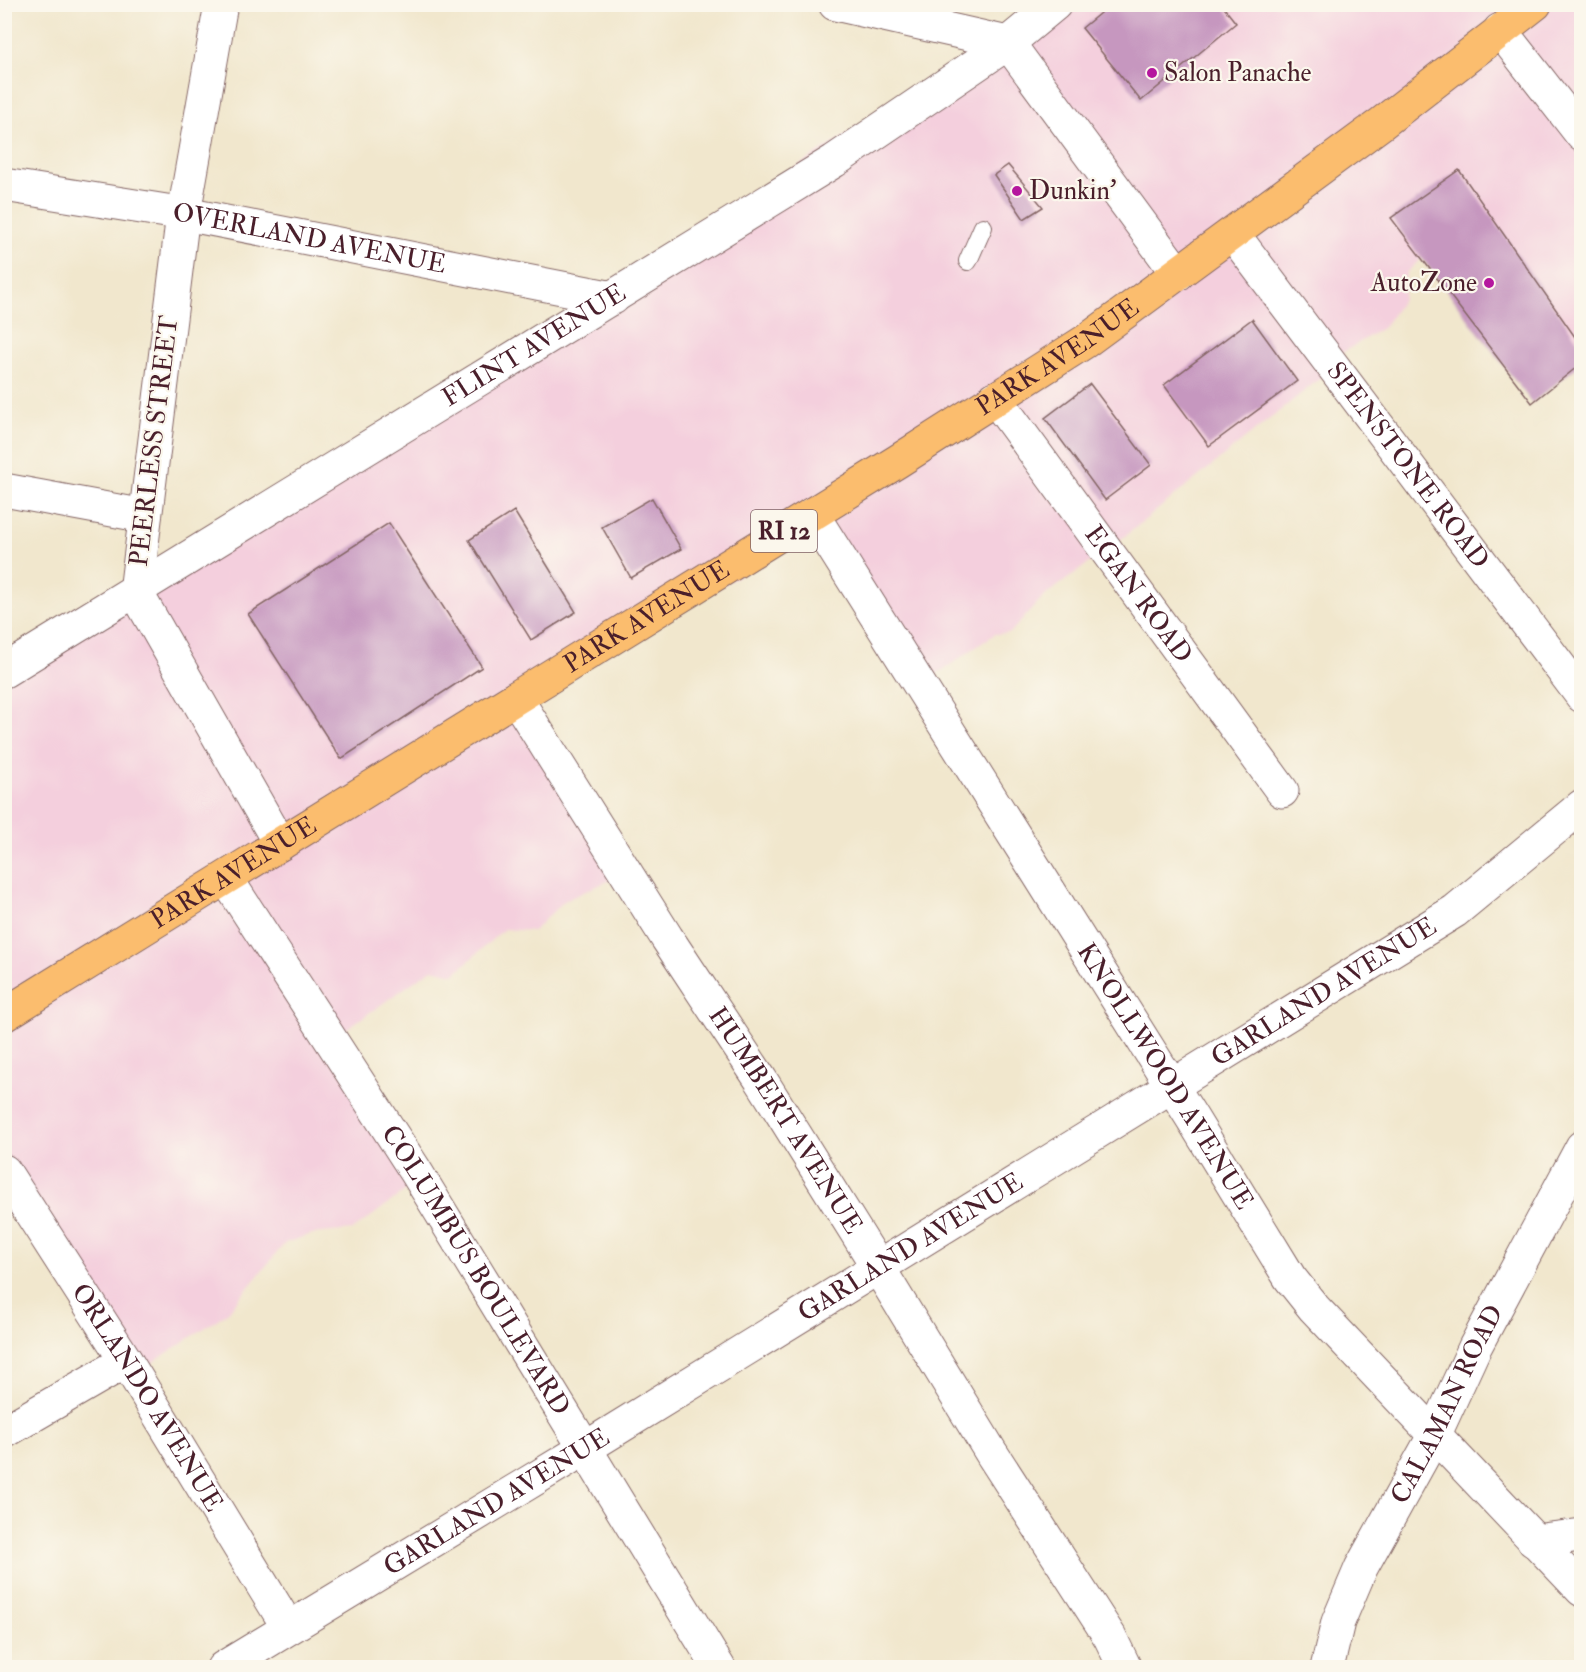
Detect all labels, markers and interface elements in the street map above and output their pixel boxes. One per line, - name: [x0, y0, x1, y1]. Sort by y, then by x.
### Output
- place label: Salon Panache: [1164, 57, 1312, 89]
- marker: Salon Panache: [1145, 66, 1159, 80]
- place label: Dunkin': [1029, 175, 1117, 207]
- marker: Dunkin': [1010, 184, 1024, 198]
- street label: OVERLAND AVENUE: [170, 196, 449, 281]
- place label: AutoZone: [1370, 267, 1477, 299]
- marker: AutoZone: [1482, 276, 1496, 290]
- street label: FLINT AVENUE: [436, 277, 632, 414]
- street label: PARK AVENUE: [970, 291, 1145, 423]
- street label: PEERLESS STREET: [123, 314, 185, 568]
- street label: SPENSTONE ROAD: [1320, 356, 1496, 575]
- road number: RI 12: [751, 510, 817, 552]
- street label: EGAN ROAD: [1077, 519, 1199, 669]
- street label: PARK AVENUE: [558, 553, 735, 680]
- street label: PARK AVENUE: [145, 809, 322, 936]
- street label: GARLAND AVENUE: [1206, 910, 1442, 1074]
- street label: KNOLLWOOD AVENUE: [1070, 937, 1260, 1215]
- street label: HUMBERT AVENUE: [701, 1001, 869, 1240]
- street label: COLUMBUS BOULEVARD: [374, 1119, 577, 1421]
- street label: GARLAND AVENUE: [792, 1166, 1029, 1329]
- street label: ORLANDO AVENUE: [64, 1277, 230, 1517]
- street label: CALAMAN ROAD: [1384, 1299, 1511, 1509]
- street label: GARLAND AVENUE: [378, 1421, 615, 1583]

